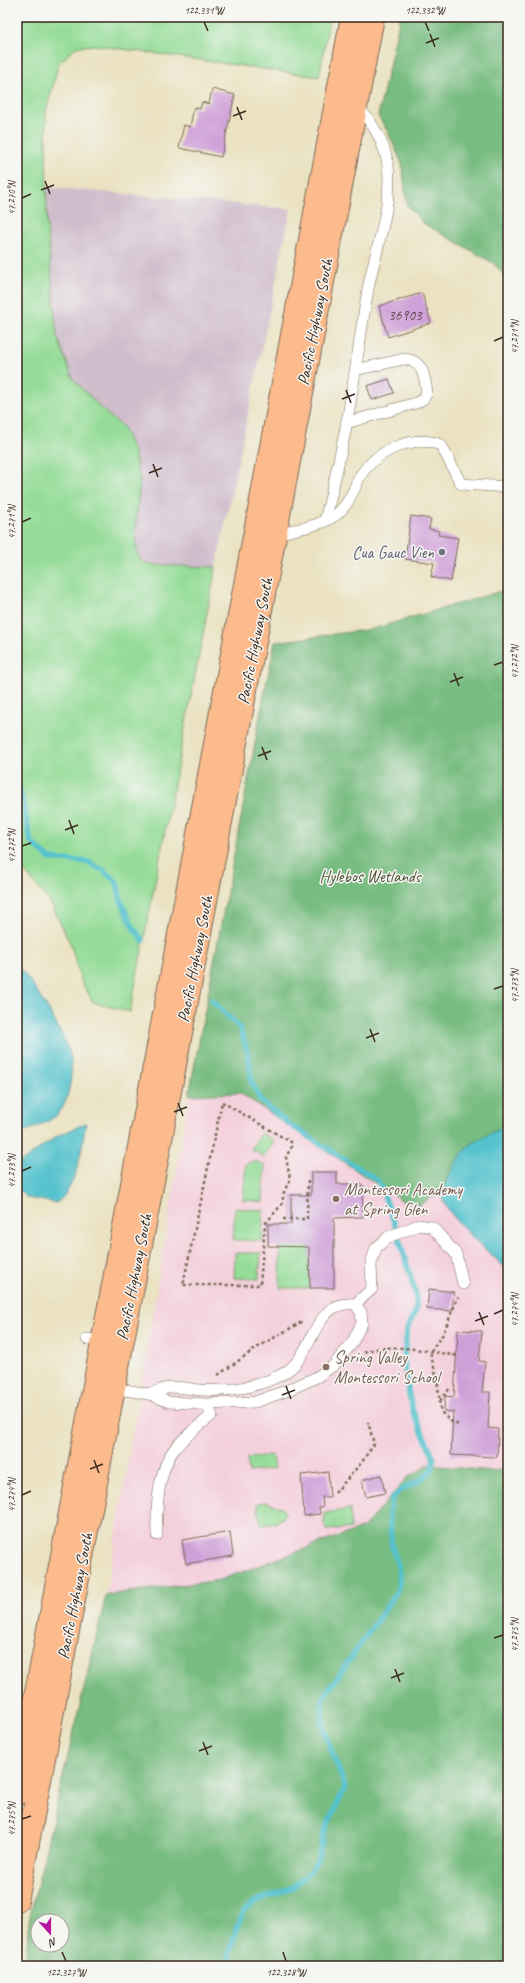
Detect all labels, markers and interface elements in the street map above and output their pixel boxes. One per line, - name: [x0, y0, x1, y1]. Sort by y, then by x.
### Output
- text: 122.331°W: [184, 4, 225, 17]
- text: 122.332°W: [405, 4, 446, 17]
- text: 47.270°N: [5, 179, 18, 215]
- street label: Pacific Highway South: [292, 256, 338, 387]
- house number: 36903: [388, 306, 423, 325]
- text: 47.271°N: [508, 318, 521, 354]
- text: 47.271°N: [5, 503, 18, 539]
- place label: Cua Gauc Vien: [352, 542, 434, 563]
- marker: Cua Gauc Vien: [437, 547, 447, 557]
- street label: Pacific Highway South: [232, 575, 278, 706]
- text: 47.272°N: [508, 643, 521, 679]
- text: 47.272°N: [5, 827, 18, 863]
- park label: Hylebos Wetlands: [319, 866, 423, 887]
- street label: Pacific Highway South: [172, 893, 218, 1024]
- text: 47.273°N: [508, 967, 521, 1003]
- text: 47.273°N: [5, 1152, 18, 1188]
- place label: Montessori Academy at Spring Glen: [344, 1179, 463, 1220]
- marker: Montessori Academy at Spring Glen: [331, 1194, 341, 1204]
- street label: Pacific Highway South: [111, 1211, 157, 1342]
- text: 47.274°N: [508, 1291, 521, 1327]
- place label: Spring Valley Montessori School: [334, 1347, 443, 1388]
- marker: Spring Valley Montessori School: [321, 1362, 331, 1372]
- text: 47.274°N: [5, 1476, 18, 1512]
- street label: Pacific Highway South: [52, 1530, 98, 1661]
- text: 47.275°N: [508, 1616, 521, 1652]
- text: 47.275°N: [5, 1800, 18, 1836]
- north arrow: [30, 1913, 70, 1953]
- text: N: [46, 1935, 59, 1951]
- text: 122.327°W: [46, 1966, 87, 1979]
- text: 122.328°W: [266, 1966, 307, 1979]

